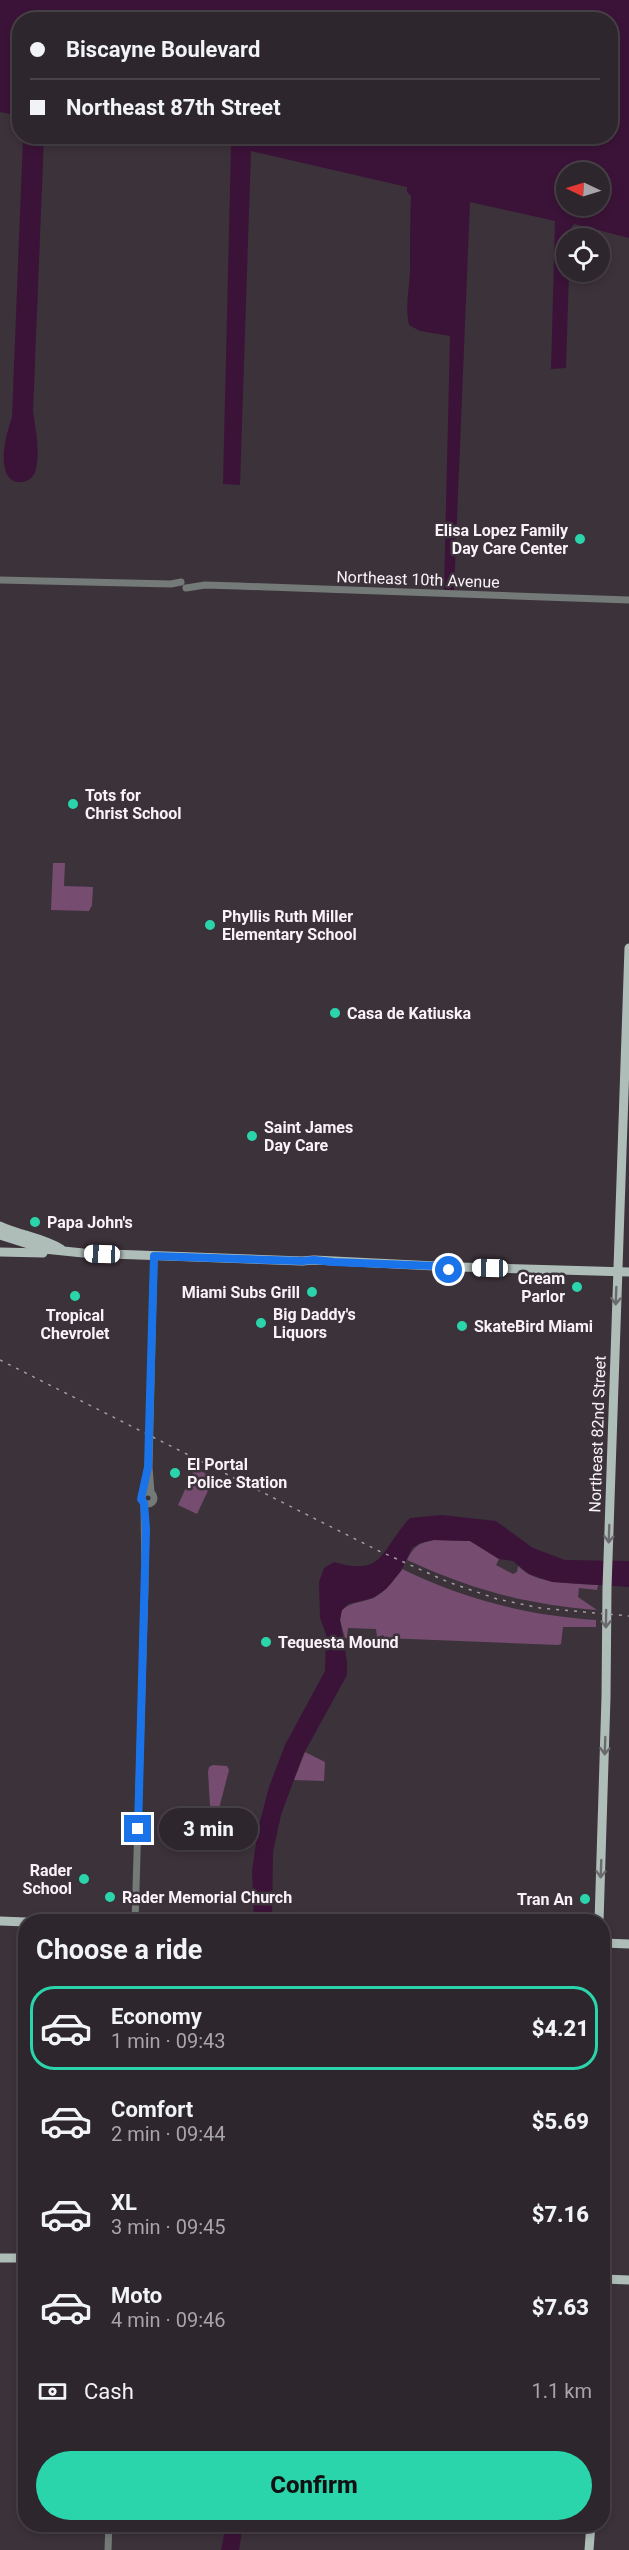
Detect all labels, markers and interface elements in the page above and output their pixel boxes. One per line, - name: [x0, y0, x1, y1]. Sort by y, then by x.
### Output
- text: Biscayne Boulevard: [66, 37, 260, 62]
- text: Northeast 87th Street: [66, 95, 281, 120]
- north arrow: [556, 162, 610, 216]
- map controls: [556, 162, 610, 282]
- button: locate: [556, 228, 610, 282]
- place label: Elisa Lopez Family Day Care Center: [435, 521, 569, 558]
- marker: Elisa Lopez Family Day Care Center: [573, 532, 587, 546]
- street label: Northeast 10th Avenue: [336, 567, 500, 592]
- place label: Tots for Christ School: [85, 786, 182, 823]
- marker: Tots for Christ School: [66, 797, 80, 811]
- place label: Phyllis Ruth Miller Elementary School: [222, 907, 357, 944]
- marker: Phyllis Ruth Miller Elementary School: [203, 918, 217, 932]
- place label: Casa de Katiuska: [347, 1004, 472, 1023]
- marker: Casa de Katiuska: [328, 1006, 342, 1020]
- place label: Saint James Day Care: [264, 1118, 353, 1155]
- marker: Saint James Day Care: [245, 1129, 259, 1143]
- place label: Papa John's: [47, 1213, 133, 1232]
- marker: Papa John's: [28, 1215, 42, 1229]
- car: [84, 1244, 120, 1264]
- route start: [435, 1256, 462, 1283]
- car: [472, 1259, 508, 1277]
- place label: Cream Parlor: [518, 1269, 565, 1306]
- marker: Cream Parlor: [570, 1280, 584, 1294]
- place label: Miami Subs Grill: [182, 1283, 300, 1302]
- marker: Miami Subs Grill: [305, 1285, 319, 1299]
- one-way arrow: [610, 1286, 622, 1306]
- marker: Tropical Chevrolet: [68, 1289, 82, 1303]
- place label: Big Daddy's Liquors: [273, 1305, 356, 1342]
- place label: Tropical Chevrolet: [40, 1306, 110, 1343]
- marker: Big Daddy's Liquors: [254, 1316, 268, 1330]
- place label: SkateBird Miami: [474, 1317, 593, 1336]
- marker: SkateBird Miami: [455, 1319, 469, 1333]
- street label: Northeast 82nd Street: [585, 1355, 610, 1513]
- place label: El Portal Police Station: [187, 1455, 287, 1492]
- marker: El Portal Police Station: [168, 1466, 182, 1480]
- one-way arrow: [603, 1523, 614, 1543]
- one-way arrow: [600, 1608, 612, 1628]
- place label: Tequesta Mound: [278, 1633, 399, 1652]
- marker: Tequesta Mound: [259, 1635, 273, 1649]
- one-way arrow: [599, 1736, 611, 1756]
- callout: 3 min: [159, 1808, 258, 1850]
- route end: [124, 1815, 151, 1842]
- text: 3 min: [183, 1817, 234, 1841]
- one-way arrow: [595, 1858, 607, 1878]
- place label: Rader School: [23, 1861, 72, 1898]
- marker: Rader School: [77, 1872, 91, 1886]
- place label: Rader Memorial Church: [122, 1888, 292, 1907]
- marker: Rader Memorial Church: [103, 1890, 117, 1904]
- place label: Tran An: [517, 1890, 573, 1909]
- marker: Tran An: [578, 1892, 592, 1906]
- text: Choose a ride: [36, 1934, 202, 1966]
- icon: car: [39, 2001, 93, 2055]
- text: Economy: [111, 2004, 202, 2029]
- text: $4.21: [532, 2016, 589, 2041]
- text: 1 min · 09:43: [111, 2029, 226, 2053]
- icon: car: [39, 2094, 93, 2148]
- text: Comfort: [111, 2097, 193, 2122]
- text: $5.69: [532, 2109, 589, 2134]
- text: 2 min · 09:44: [111, 2122, 226, 2146]
- icon: car: [39, 2187, 93, 2241]
- text: XL: [111, 2190, 137, 2215]
- text: $7.16: [532, 2202, 589, 2227]
- text: 3 min · 09:45: [111, 2215, 226, 2239]
- icon: car: [39, 2280, 93, 2334]
- text: Moto: [111, 2283, 162, 2308]
- text: $7.63: [532, 2295, 589, 2320]
- text: 4 min · 09:46: [111, 2308, 226, 2332]
- icon: cash: [36, 2375, 69, 2408]
- text: Cash: [84, 2379, 134, 2404]
- text: 1.1 km: [532, 2379, 592, 2403]
- button: Confirm: [36, 2451, 592, 2520]

